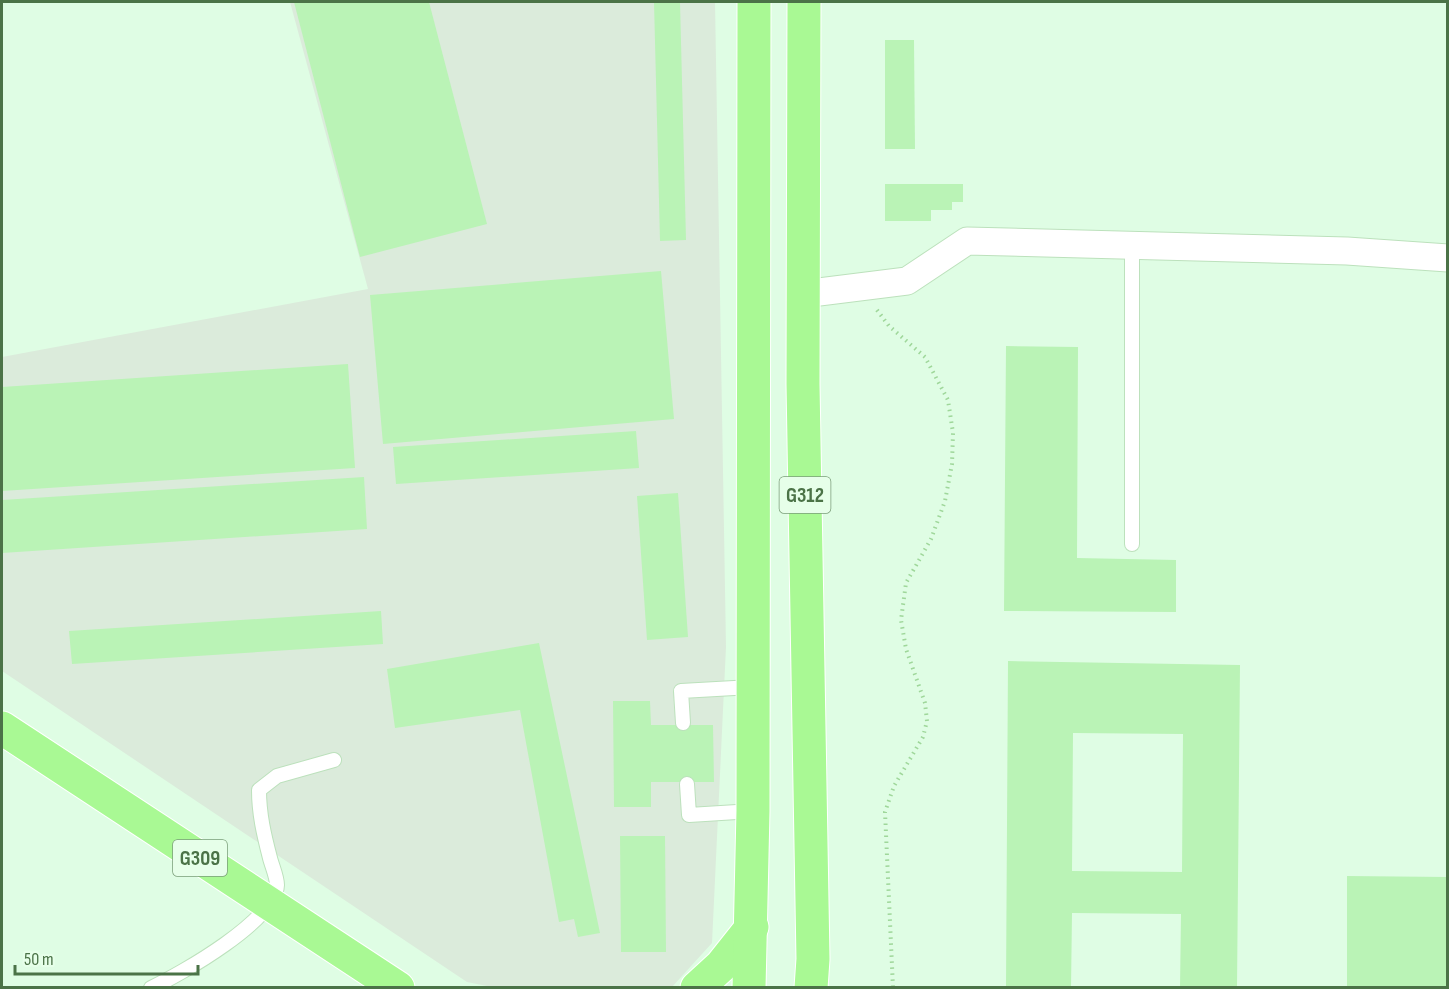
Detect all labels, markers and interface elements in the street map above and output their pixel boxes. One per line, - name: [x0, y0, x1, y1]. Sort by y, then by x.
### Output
- road number: G312: [780, 477, 830, 513]
- road number: G309: [173, 840, 227, 876]
- scale bar: [15, 938, 198, 976]
- text: 50 m: [24, 949, 54, 970]

